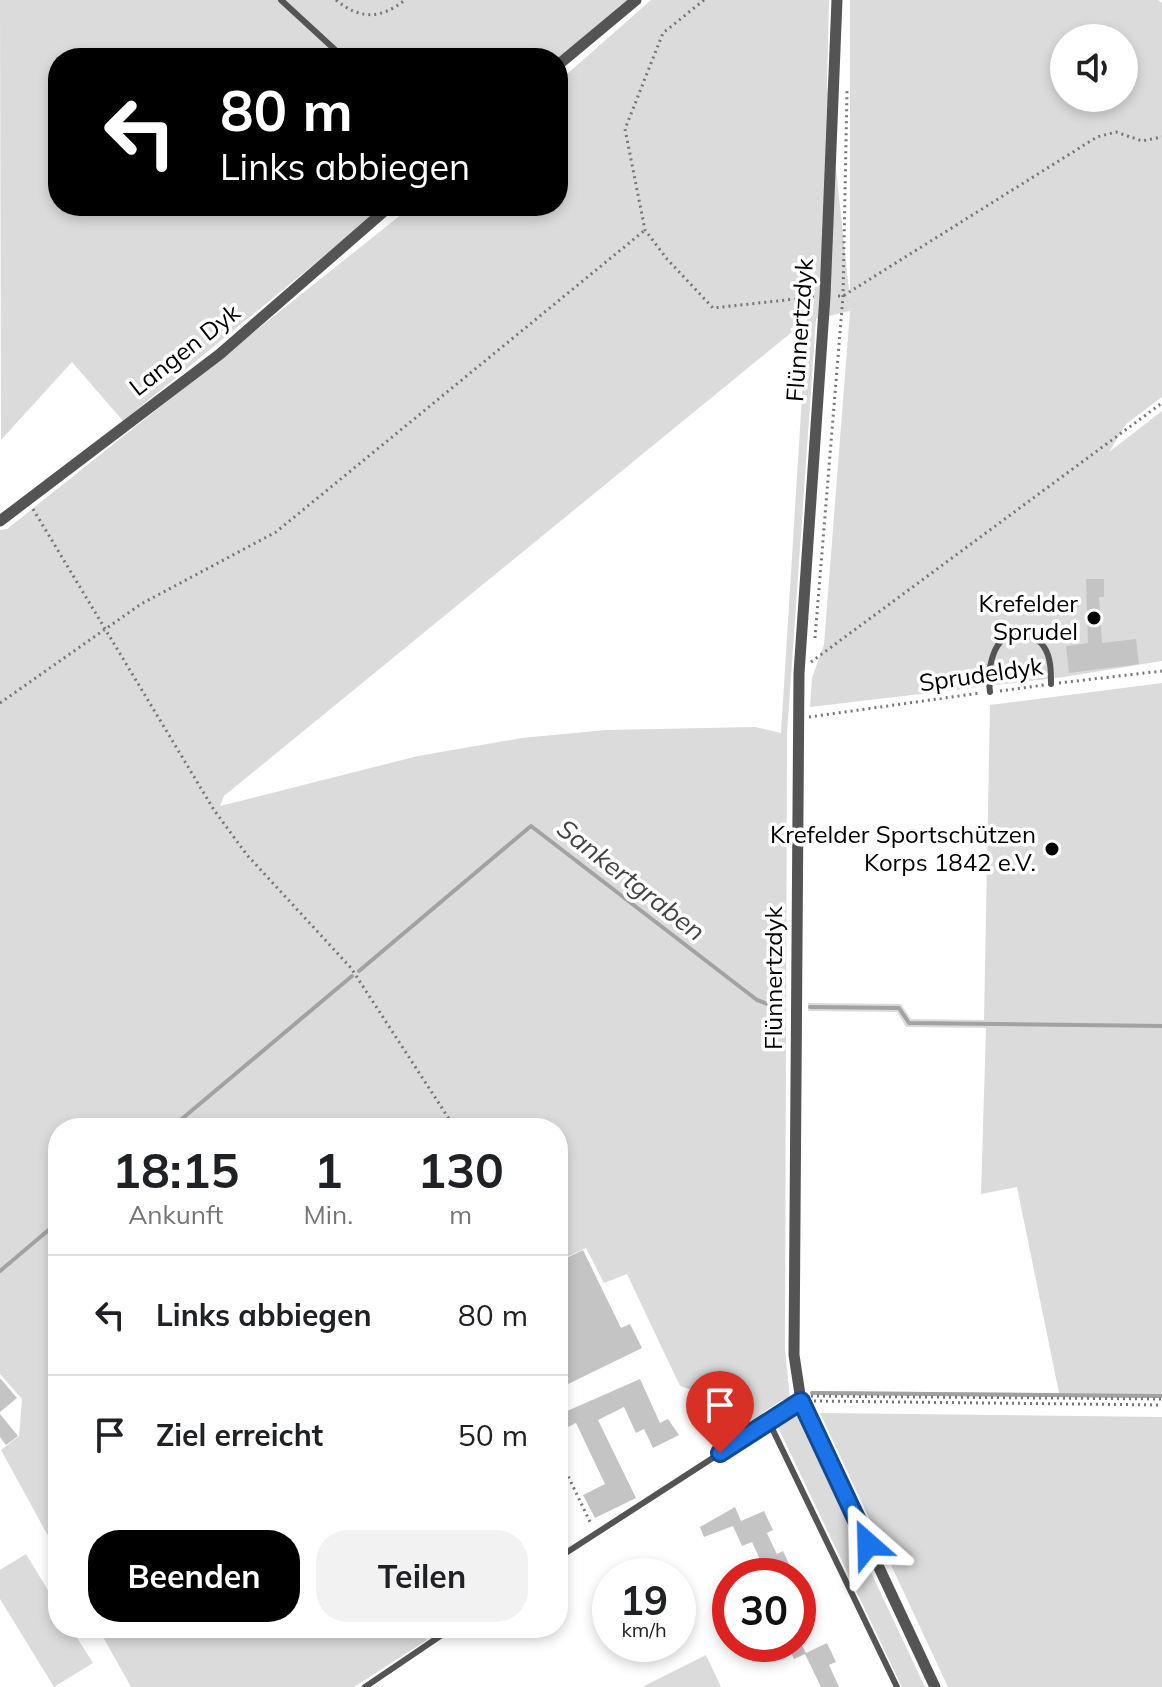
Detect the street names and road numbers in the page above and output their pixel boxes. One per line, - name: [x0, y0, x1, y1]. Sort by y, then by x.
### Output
- street label: Flünnertzdyk: [779, 257, 819, 403]
- street label: Langen Dyk: [123, 296, 246, 402]
- street label: Sprudeldyk: [917, 650, 1045, 698]
- street label: Flünnertzdyk: [758, 906, 788, 1050]

